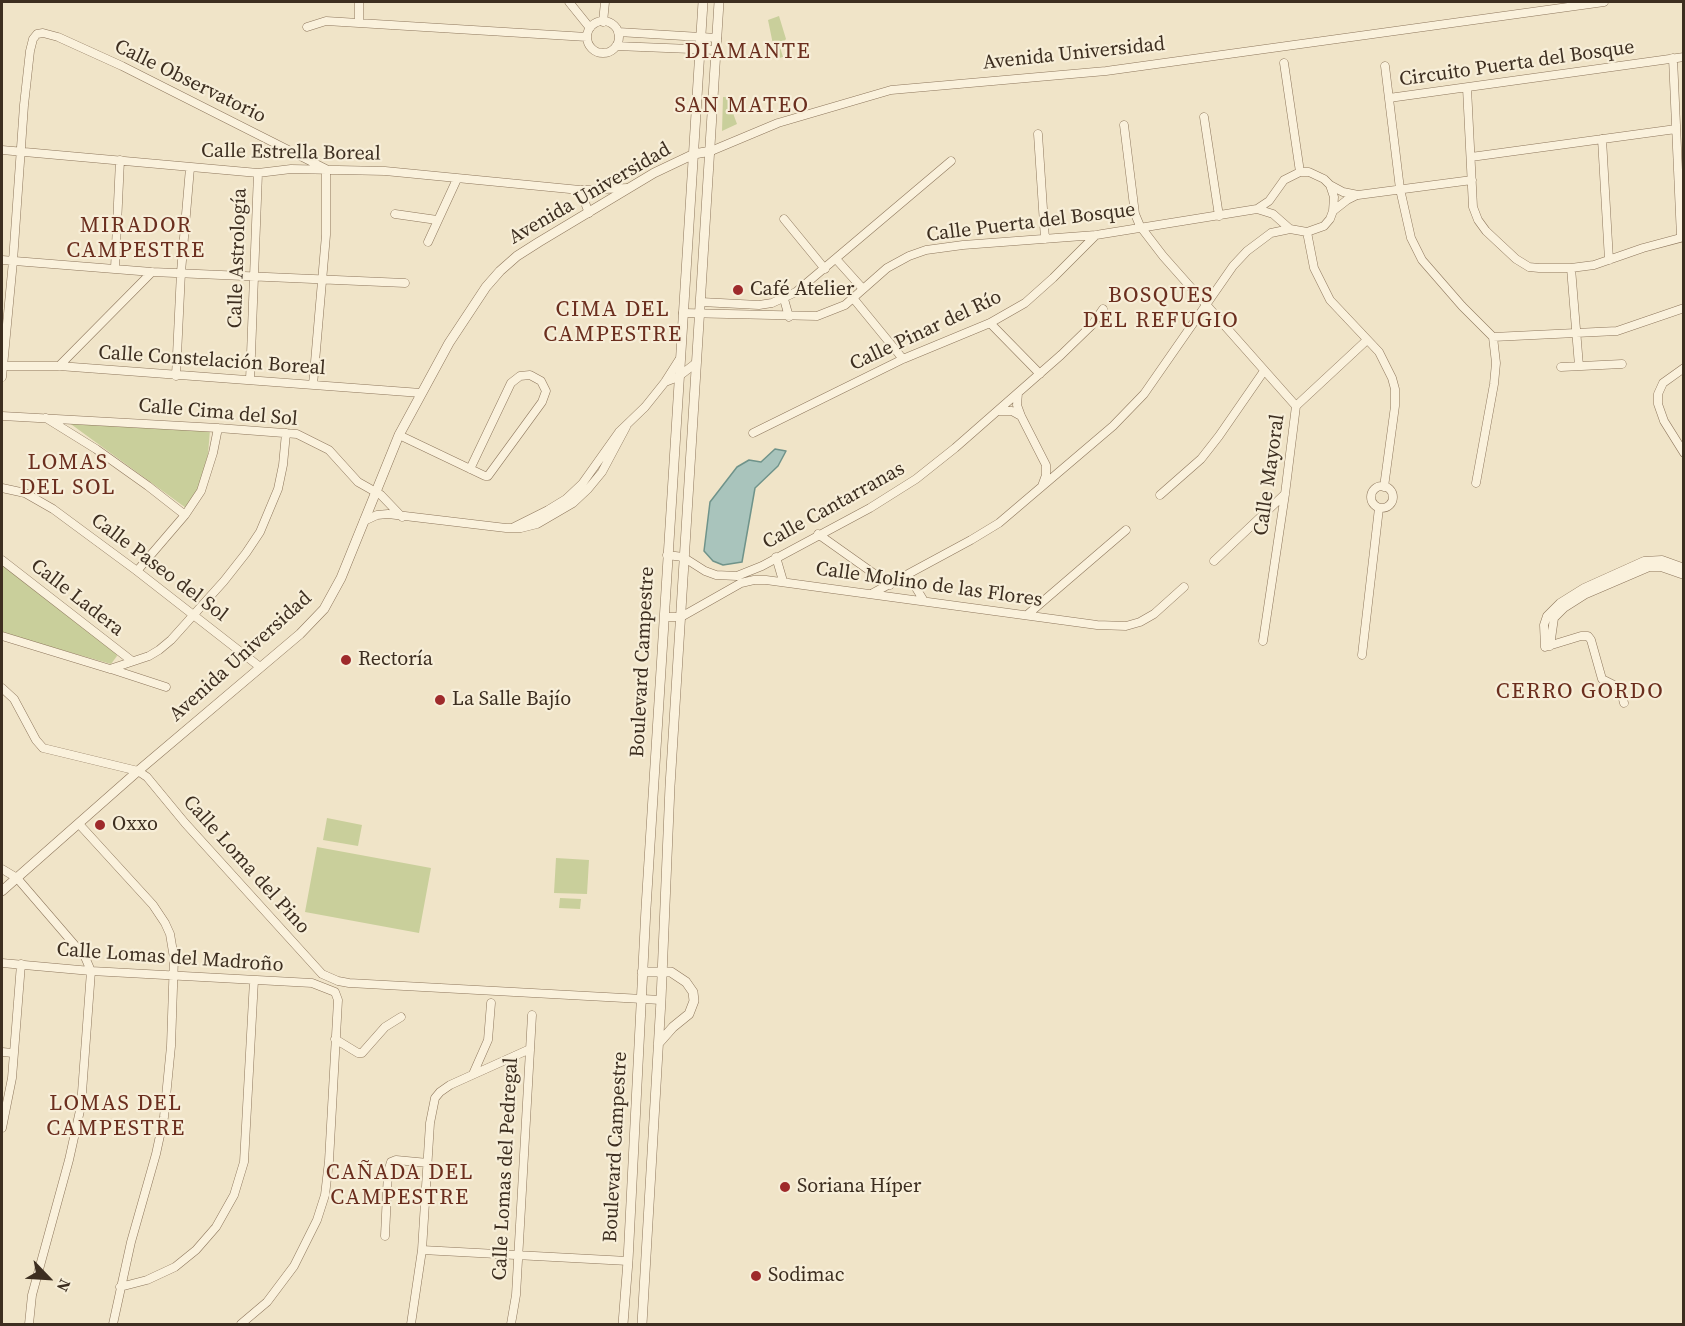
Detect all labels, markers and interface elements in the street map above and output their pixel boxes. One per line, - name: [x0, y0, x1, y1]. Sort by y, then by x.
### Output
- street label: Avenida Universidad: [982, 32, 1166, 76]
- street label: Calle Observatorio: [110, 35, 270, 129]
- street label: Circuito Puerta del Bosque: [1398, 36, 1636, 92]
- district label: DIAMANTE: [685, 39, 811, 65]
- district label: SAN MATEO: [674, 93, 810, 119]
- street label: Avenida Universidad: [505, 138, 675, 250]
- street label: Calle Estrella Boreal: [201, 139, 381, 167]
- street label: Calle Astrología: [224, 187, 252, 329]
- street label: Calle Puerta del Bosque: [925, 198, 1137, 248]
- district label: MIRADOR CAMPESTRE: [66, 213, 206, 264]
- place label: Café Atelier: [750, 278, 854, 302]
- marker: Café Atelier: [731, 283, 745, 297]
- district label: BOSQUES DEL REFUGIO: [1083, 283, 1239, 334]
- street label: Calle Pinar del Río: [846, 285, 1006, 377]
- district label: CIMA DEL CAMPESTRE: [543, 297, 683, 348]
- street label: Calle Constelación Boreal: [98, 341, 326, 381]
- street label: Calle Cima del Sol: [137, 394, 299, 432]
- street label: Calle Mayoral: [1250, 413, 1290, 537]
- district label: LOMAS DEL SOL: [20, 450, 116, 502]
- street label: Calle Cantarranas: [759, 457, 909, 555]
- street label: Calle Paseo del Sol: [86, 509, 232, 627]
- street label: Calle Ladera: [26, 554, 128, 642]
- street label: Calle Molino de las Flores: [814, 557, 1044, 613]
- street label: Boulevard Campestre: [626, 566, 660, 758]
- street label: Avenida Universidad: [165, 587, 317, 727]
- place label: Rectoría: [358, 648, 433, 672]
- marker: Rectoría: [339, 653, 353, 667]
- district label: CERRO GORDO: [1496, 679, 1664, 705]
- place label: La Salle Bajío: [452, 688, 571, 712]
- marker: La Salle Bajío: [433, 693, 447, 707]
- street label: Calle Loma del Pino: [177, 791, 315, 939]
- place label: Oxxo: [112, 813, 158, 837]
- marker: Oxxo: [93, 818, 107, 832]
- street label: Calle Lomas del Madroño: [56, 938, 284, 978]
- street label: Boulevard Campestre: [599, 1051, 633, 1243]
- street label: Calle Lomas del Pedregal: [488, 1057, 524, 1281]
- district label: LOMAS DEL CAMPESTRE: [46, 1091, 186, 1142]
- district label: CAÑADA DEL CAMPESTRE: [326, 1160, 474, 1212]
- place label: Soriana Híper: [797, 1175, 922, 1199]
- marker: Soriana Híper: [778, 1180, 792, 1194]
- north arrow: [18, 1248, 78, 1308]
- place label: Sodimac: [768, 1264, 844, 1288]
- marker: Sodimac: [749, 1269, 763, 1283]
- text: N: [52, 1276, 77, 1296]

